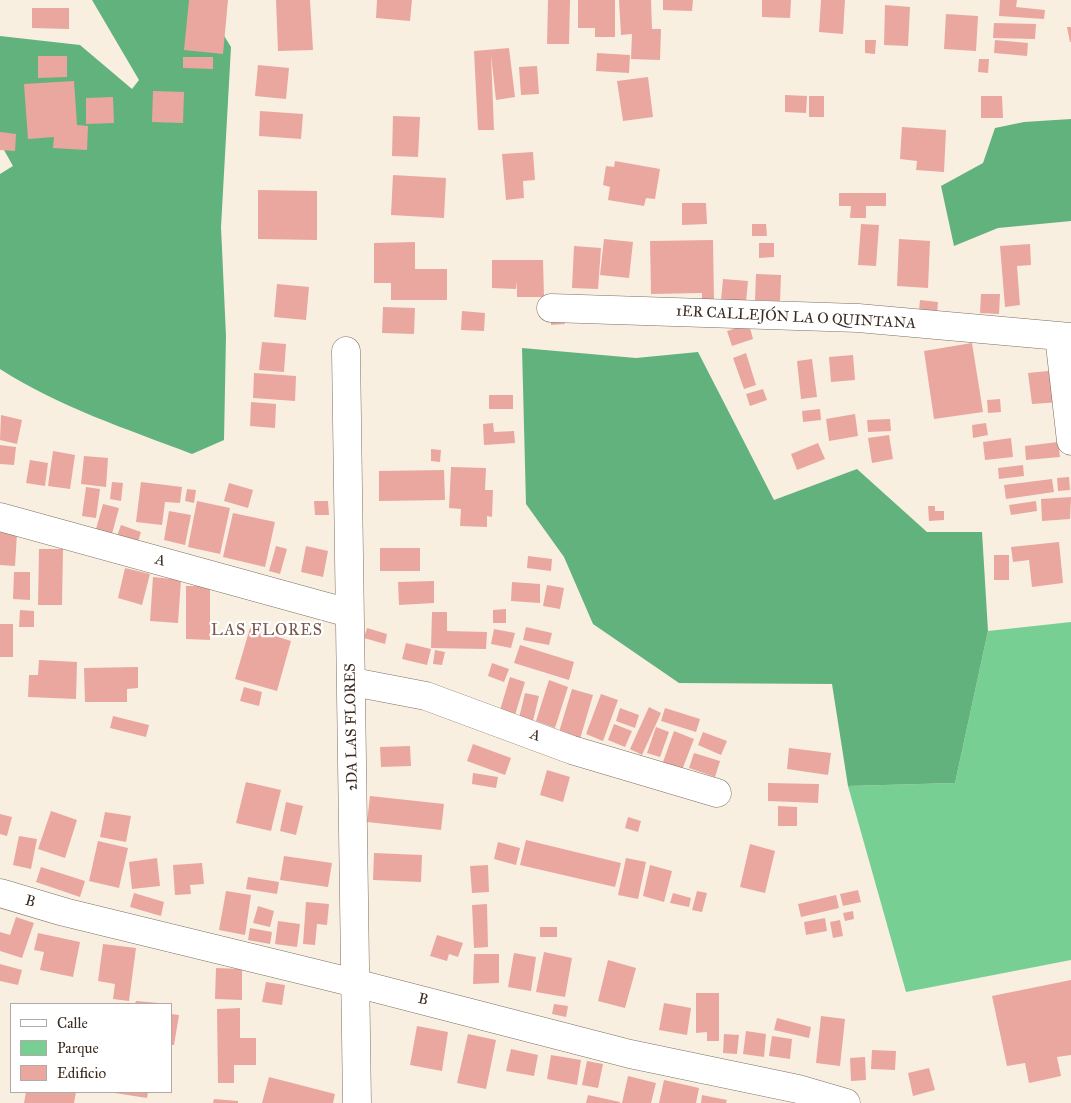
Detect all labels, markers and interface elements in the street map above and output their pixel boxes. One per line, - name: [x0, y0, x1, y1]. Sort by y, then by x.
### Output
- street label: 1ER CALLEJÓN LA O QUINTANA: [675, 303, 917, 333]
- street label: A: [153, 551, 167, 571]
- district label: LAS FLORES: [210, 621, 324, 641]
- street label: 2DA LAS FLORES: [342, 663, 362, 791]
- street label: A: [527, 726, 543, 746]
- street label: B: [23, 892, 37, 912]
- street label: B: [416, 990, 430, 1010]
- legend: [10, 1003, 172, 1093]
- text: Calle: [57, 1014, 88, 1032]
- text: Parque: [57, 1039, 99, 1057]
- text: Edificio: [57, 1064, 106, 1082]

